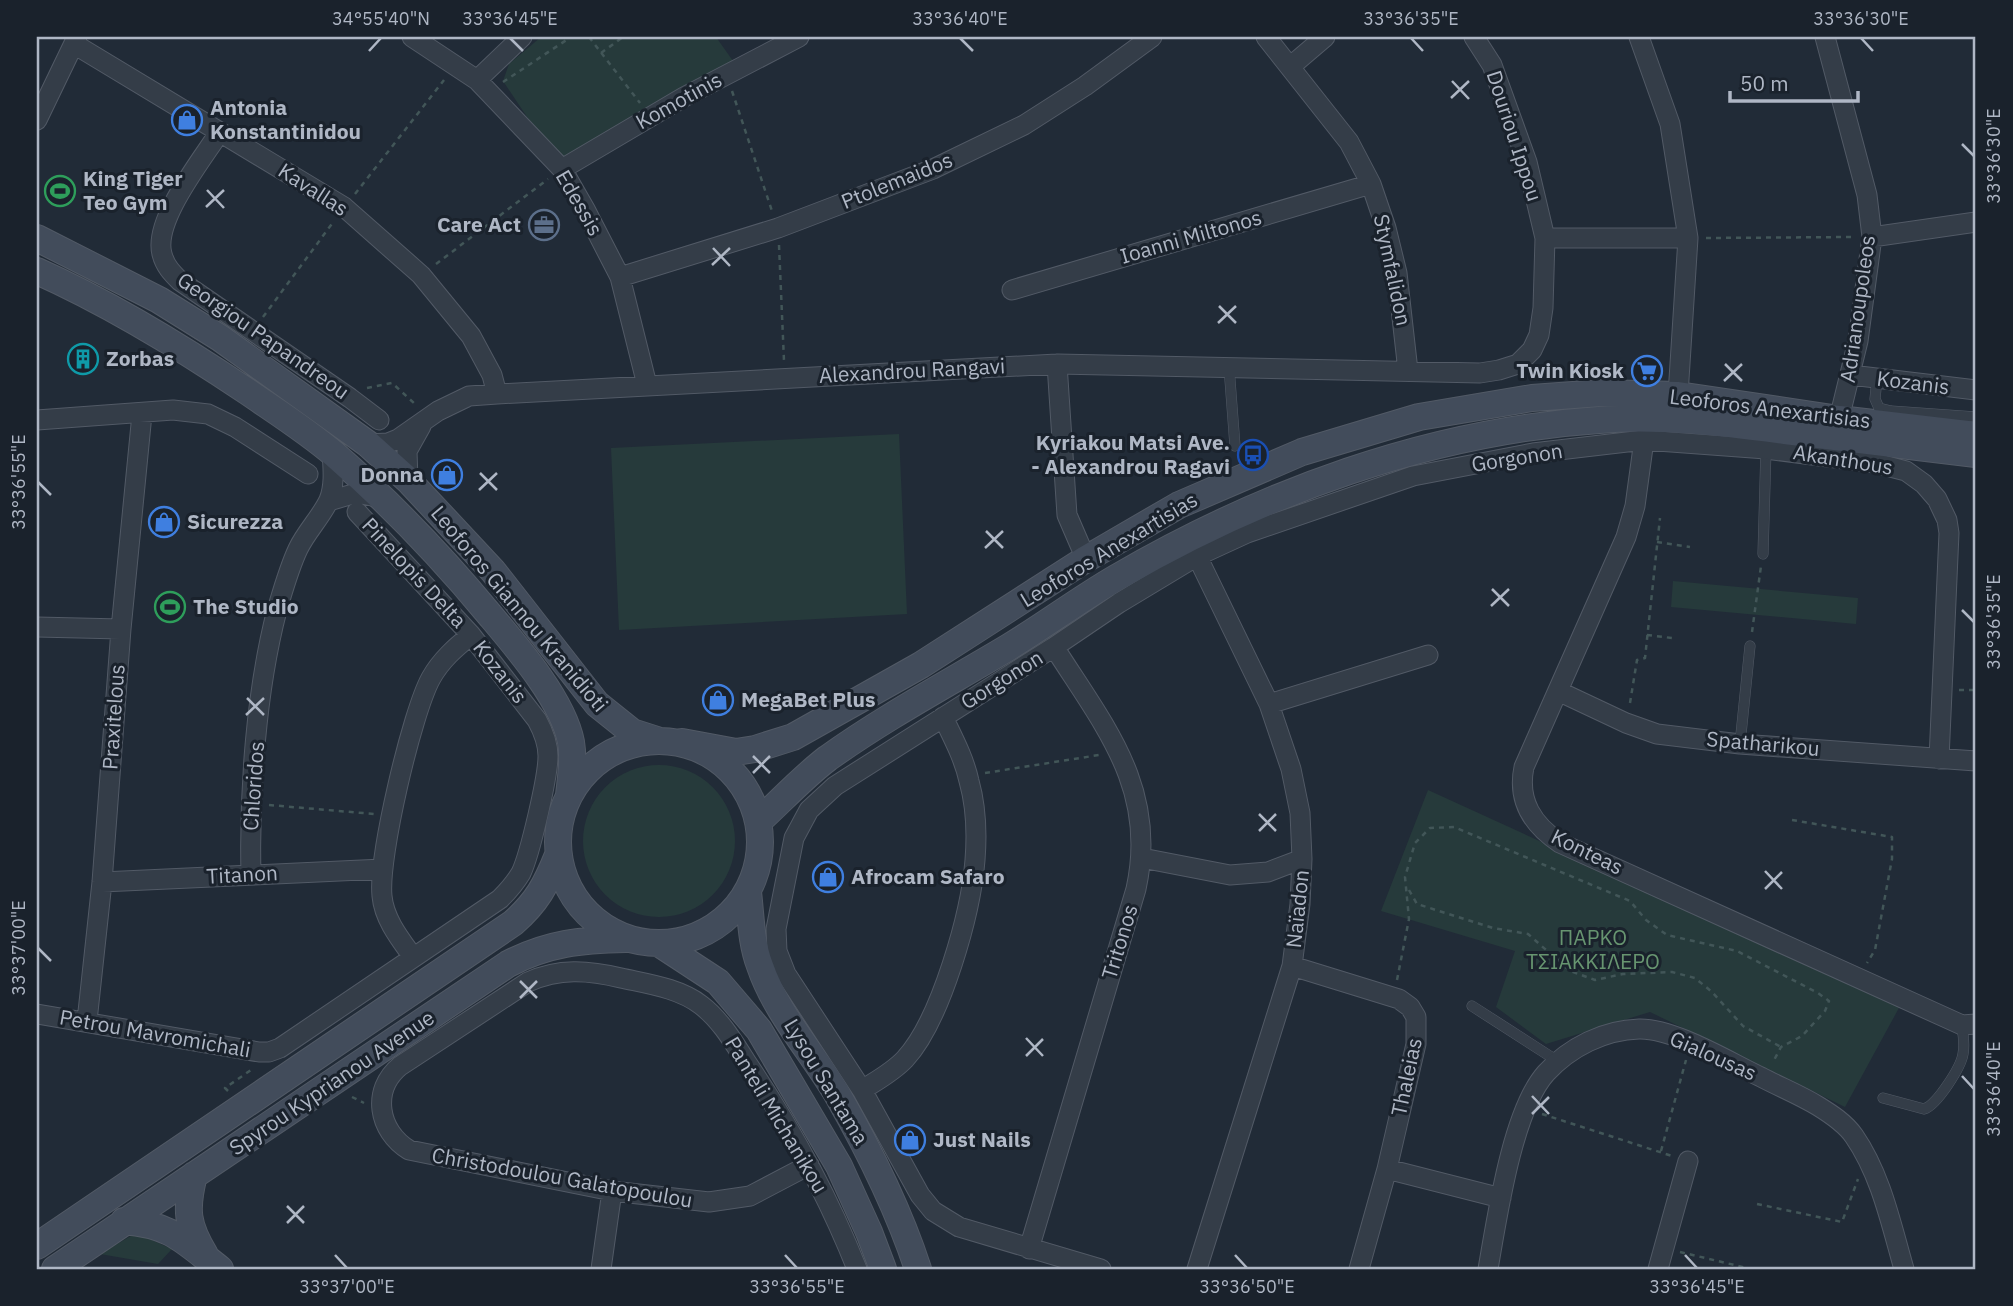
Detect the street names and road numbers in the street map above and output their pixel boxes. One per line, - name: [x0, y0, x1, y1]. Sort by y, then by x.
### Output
- street label: Komotinis: [630, 65, 727, 135]
- street label: Douriou Ippou: [1481, 67, 1549, 205]
- street label: Ptolemaidos: [837, 145, 957, 215]
- street label: Kavallas: [273, 156, 354, 222]
- street label: Edessis: [550, 165, 610, 240]
- street label: Ioanni Miltonos: [1117, 202, 1265, 270]
- street label: Stymfalidon: [1368, 212, 1418, 328]
- street label: Adrianoupoleos: [1833, 233, 1881, 384]
- street label: Georgiou Papandreou: [172, 265, 355, 405]
- street label: Alexandrou Rangavi: [818, 351, 1006, 389]
- street label: Kozanis: [1875, 364, 1951, 400]
- street label: Leoforos Anexartisias: [1668, 382, 1872, 434]
- street label: Gorgonon: [1469, 436, 1564, 478]
- street label: Akanthous: [1791, 437, 1895, 481]
- street label: Leoforos Anexartisias: [1015, 485, 1202, 613]
- street label: Leoforos Giannou Kranidioti: [425, 499, 614, 717]
- street label: Pinelopis Delta: [356, 511, 473, 634]
- street label: Kozanis: [467, 634, 534, 709]
- street label: Gorgonon: [955, 643, 1048, 715]
- street label: Praxitelous: [95, 663, 131, 771]
- street label: Spatharikou: [1705, 724, 1821, 762]
- street label: Chloridos: [236, 740, 270, 832]
- street label: Konteas: [1547, 822, 1628, 881]
- street label: Titanon: [206, 858, 278, 890]
- street label: Naïadon: [1279, 868, 1315, 949]
- street label: Tritonos: [1094, 901, 1144, 983]
- street label: Petrou Mavromichali: [57, 1002, 253, 1064]
- street label: Spyrou Kyprianou Avenue: [223, 1003, 439, 1161]
- street label: Lysou Santama: [778, 1013, 876, 1150]
- street label: Gialousas: [1666, 1024, 1761, 1087]
- street label: Panteli Michanikou: [719, 1031, 835, 1198]
- street label: Thaleias: [1384, 1035, 1428, 1118]
- street label: Christodoulou Galatopoulou: [430, 1140, 695, 1214]

